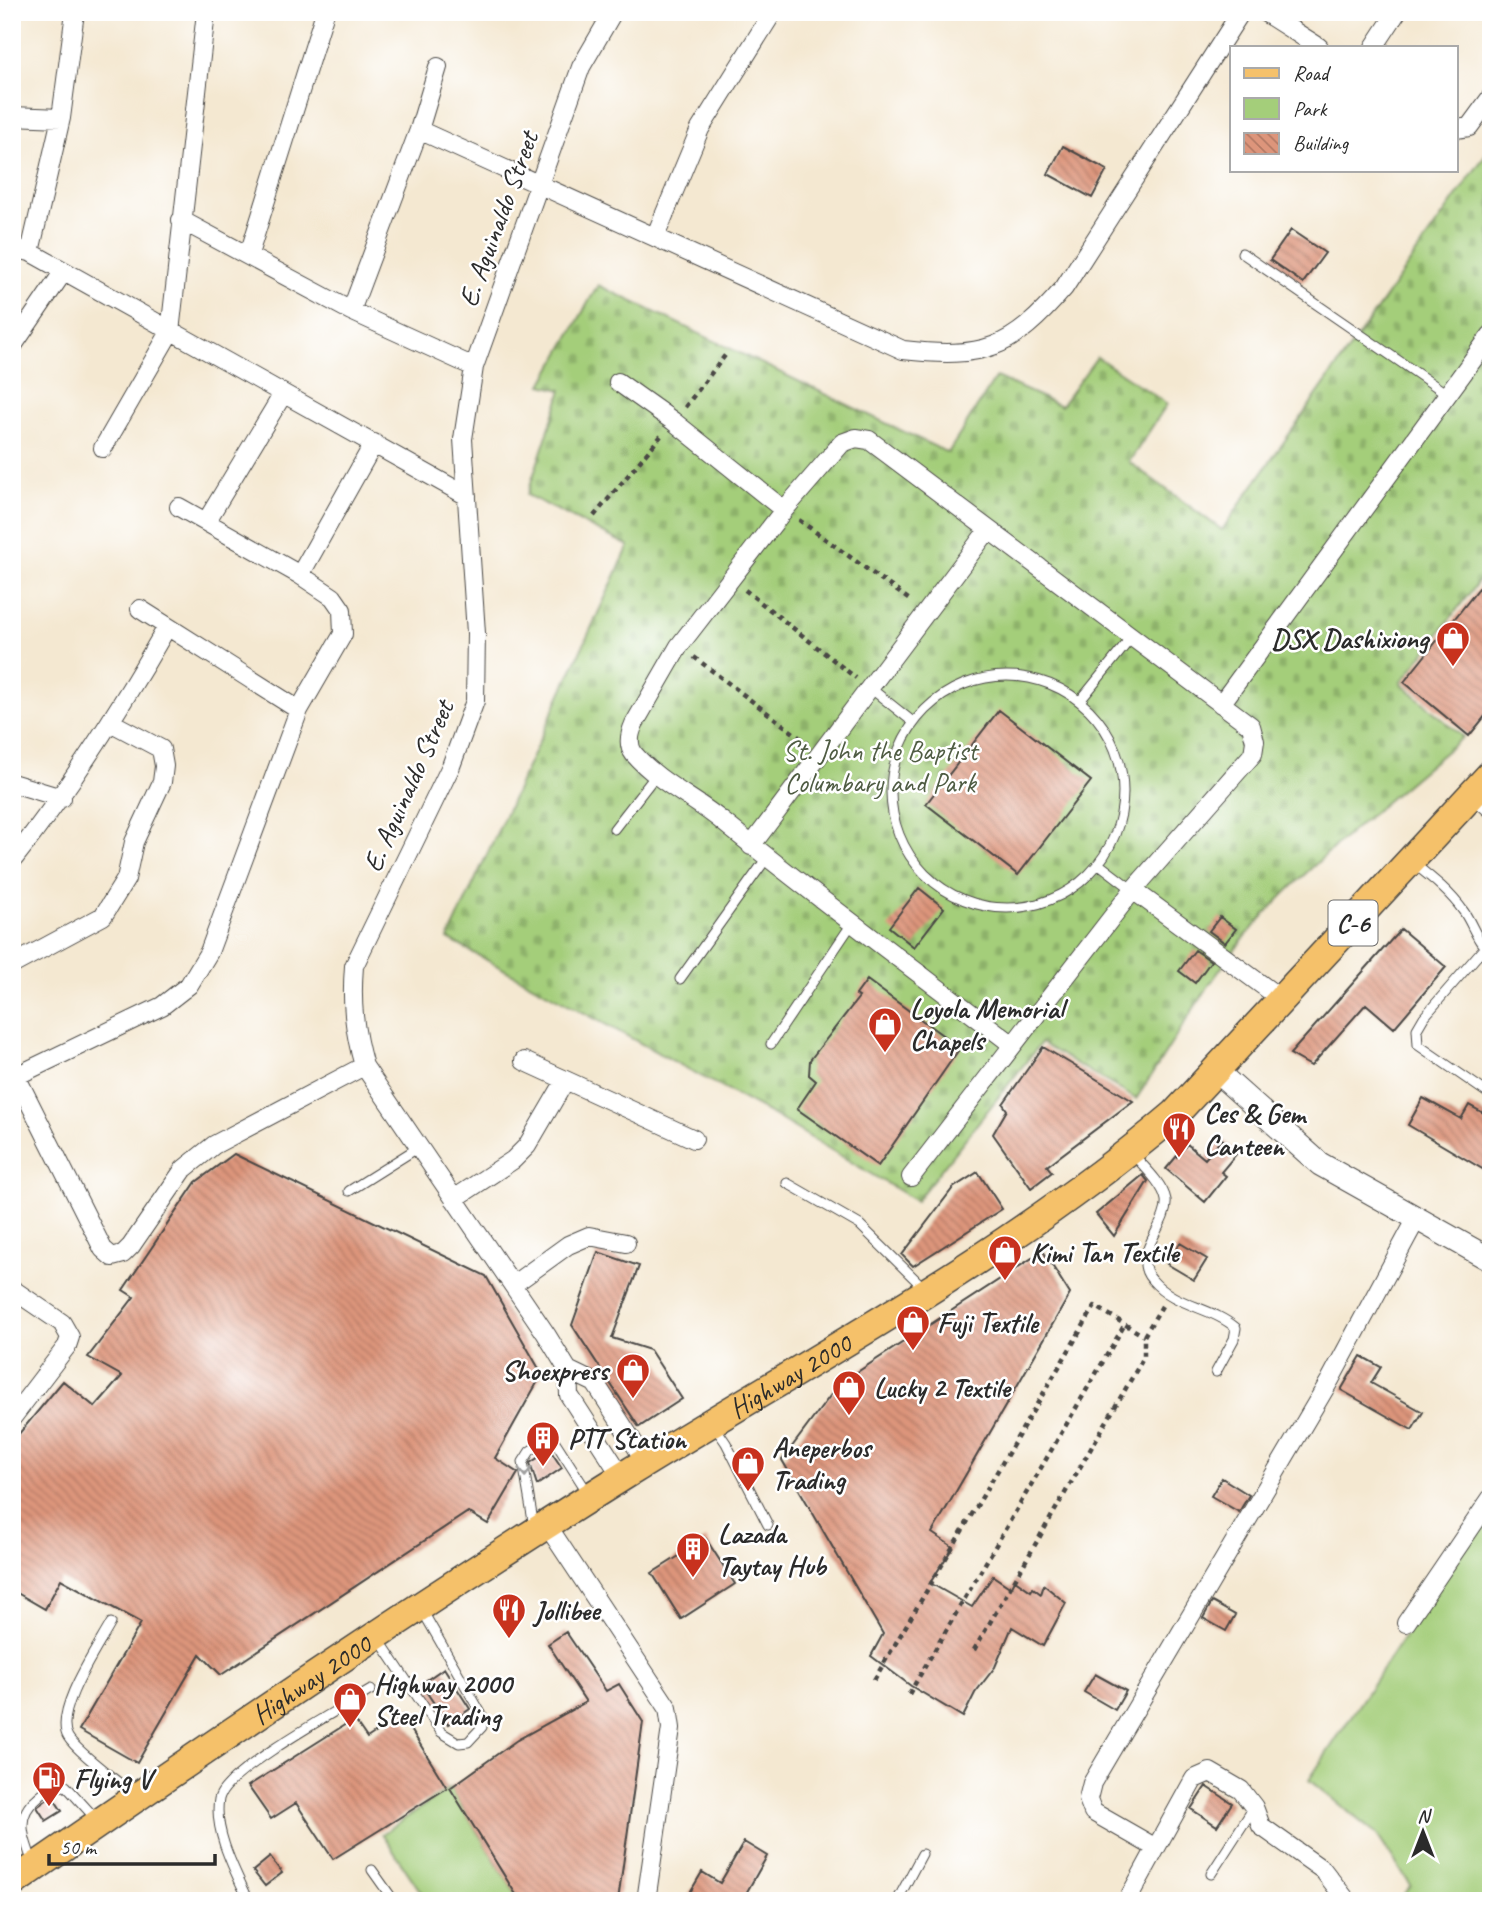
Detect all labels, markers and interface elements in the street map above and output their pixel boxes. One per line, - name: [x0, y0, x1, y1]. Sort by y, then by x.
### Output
- legend: [1230, 46, 1458, 172]
- text: Road: [1293, 60, 1332, 86]
- text: Park: [1293, 96, 1328, 122]
- street label: E. Aguinaldo Street: [450, 124, 547, 311]
- text: Building: [1293, 130, 1350, 156]
- shop icon: DSX Dashixiong: [1434, 619, 1472, 668]
- place label: DSX Dashixiong: [1271, 621, 1431, 656]
- street label: E. Aguinaldo Street: [355, 693, 462, 877]
- park label: St. John the Baptist Columbary and Park: [783, 733, 980, 800]
- road number: C-6: [1328, 900, 1378, 946]
- place label: Loyola Memorial Chapels: [910, 991, 1069, 1058]
- shop icon: Loyola Memorial Chapels: [866, 1005, 904, 1054]
- place label: Ces & Gem Canteen: [1204, 1096, 1308, 1163]
- restaurant icon: Ces & Gem Canteen: [1160, 1110, 1198, 1159]
- shop icon: Kimi Tan Textile: [986, 1233, 1024, 1282]
- place label: Kimi Tan Textile: [1030, 1235, 1181, 1270]
- shop icon: Fuji Textile: [894, 1303, 932, 1352]
- place label: Fuji Textile: [937, 1305, 1040, 1340]
- street label: Highway 2000: [722, 1324, 859, 1426]
- shop icon: Shoexpress: [614, 1351, 652, 1400]
- place label: Shoexpress: [502, 1353, 611, 1388]
- shop icon: Lucky 2 Textile: [830, 1368, 868, 1417]
- place label: Lucky 2 Textile: [874, 1370, 1013, 1405]
- building icon: PTT Station: [524, 1419, 562, 1468]
- place label: PTT Station: [568, 1421, 688, 1456]
- place label: Aneperbos Trading: [772, 1430, 874, 1497]
- shop icon: Aneperbos Trading: [729, 1444, 767, 1493]
- one-way arrow: [517, 1467, 532, 1478]
- place label: Lazada Taytay Hub: [718, 1516, 828, 1583]
- building icon: Lazada Taytay Hub: [674, 1530, 712, 1579]
- restaurant icon: Jollibee: [490, 1591, 528, 1640]
- place label: Jollibee: [532, 1593, 602, 1628]
- street label: Highway 2000: [245, 1625, 379, 1732]
- place label: Highway 2000 Steel Trading: [374, 1666, 515, 1733]
- shop icon: Highway 2000 Steel Trading: [331, 1680, 369, 1729]
- fuel station icon: Flying V: [30, 1759, 68, 1808]
- place label: Flying V: [74, 1761, 157, 1797]
- north arrow: [1388, 1798, 1458, 1868]
- text: N: [1417, 1804, 1432, 1828]
- scale bar: [49, 1822, 215, 1866]
- text: 50 m: [60, 1834, 98, 1860]

